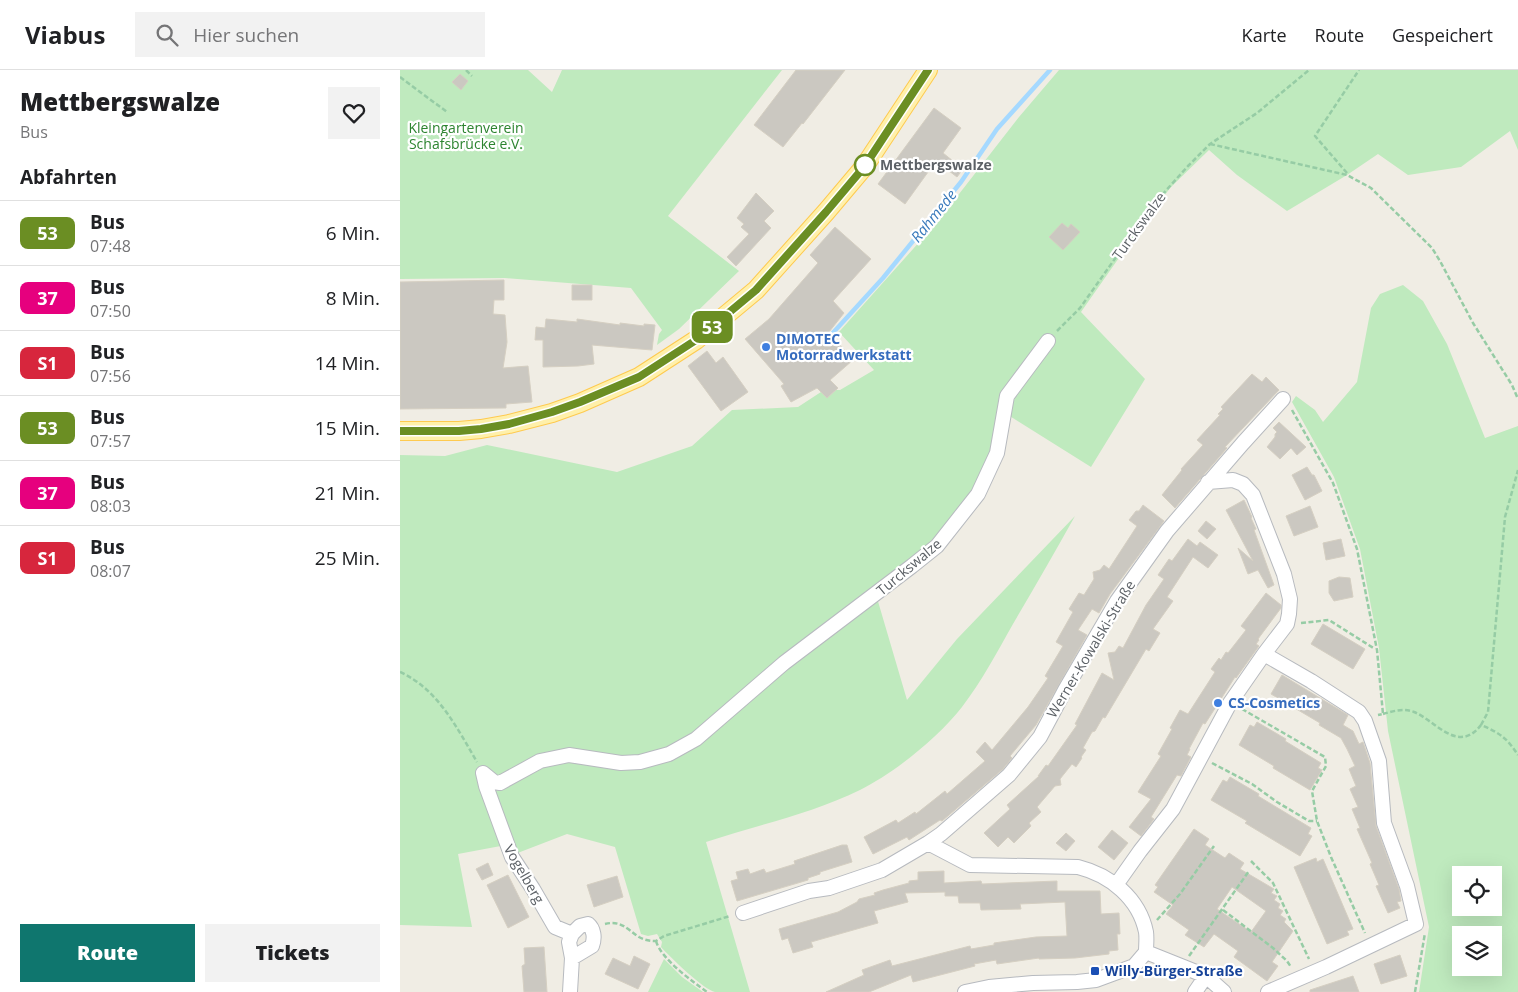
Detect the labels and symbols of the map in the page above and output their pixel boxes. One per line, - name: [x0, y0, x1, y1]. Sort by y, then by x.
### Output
- park label: Kleingartenverein Schafsbrücke e.V.: [408, 118, 524, 153]
- marker: Mettbergswalze: [854, 154, 876, 176]
- place label: Mettbergswalze: [880, 155, 992, 174]
- water label: Rahmede: [906, 184, 961, 246]
- street label: Turckswalze: [1108, 188, 1170, 263]
- line badge: 53: [690, 311, 734, 343]
- place label: DIMOTEC Motorradwerkstatt: [776, 329, 912, 364]
- marker: DIMOTEC Motorradwerkstatt: [760, 341, 772, 353]
- street label: Turckswalze: [872, 534, 945, 599]
- street label: Werner-Kowalski-Straße: [1042, 576, 1139, 721]
- place label: CS-Cosmetics: [1228, 693, 1320, 712]
- marker: CS-Cosmetics: [1212, 697, 1224, 709]
- street label: Vogelberg: [500, 841, 549, 907]
- place label: Willy-Bürger-Straße: [1105, 961, 1243, 980]
- marker: Willy-Bürger-Straße: [1089, 965, 1101, 977]

